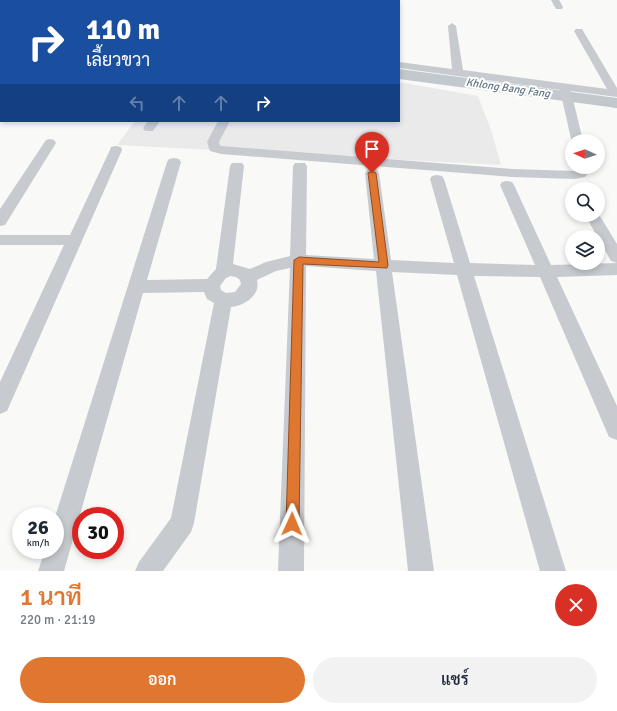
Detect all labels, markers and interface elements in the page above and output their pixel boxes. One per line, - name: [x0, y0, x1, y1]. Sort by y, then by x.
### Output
- text: 110 m: [86, 13, 160, 47]
- icon: right: [20, 16, 72, 68]
- text: เลี้ยวขวา: [86, 49, 150, 71]
- water label: Khlong Bang Fang: [465, 76, 552, 101]
- icon: left: [126, 92, 148, 114]
- icon: ahead: [168, 92, 190, 114]
- icon: ahead: [210, 92, 232, 114]
- icon: right: [252, 92, 274, 114]
- pin: [355, 132, 389, 173]
- north arrow: [565, 134, 605, 174]
- map controls: [565, 134, 605, 270]
- icon: arrive: [361, 138, 383, 160]
- button: search: [565, 182, 605, 222]
- button: layers: [565, 230, 605, 270]
- position arrow: [271, 503, 313, 545]
- speed limit sign: 30: [72, 507, 124, 559]
- text: 26: [27, 515, 49, 540]
- text: km/h: [27, 537, 49, 549]
- text: 1 นาที: [20, 582, 82, 612]
- button: close: [555, 584, 597, 626]
- text: 220 m · 21:19: [20, 612, 96, 628]
- button: ออก: [20, 657, 305, 703]
- button: แชร์: [313, 657, 597, 703]

